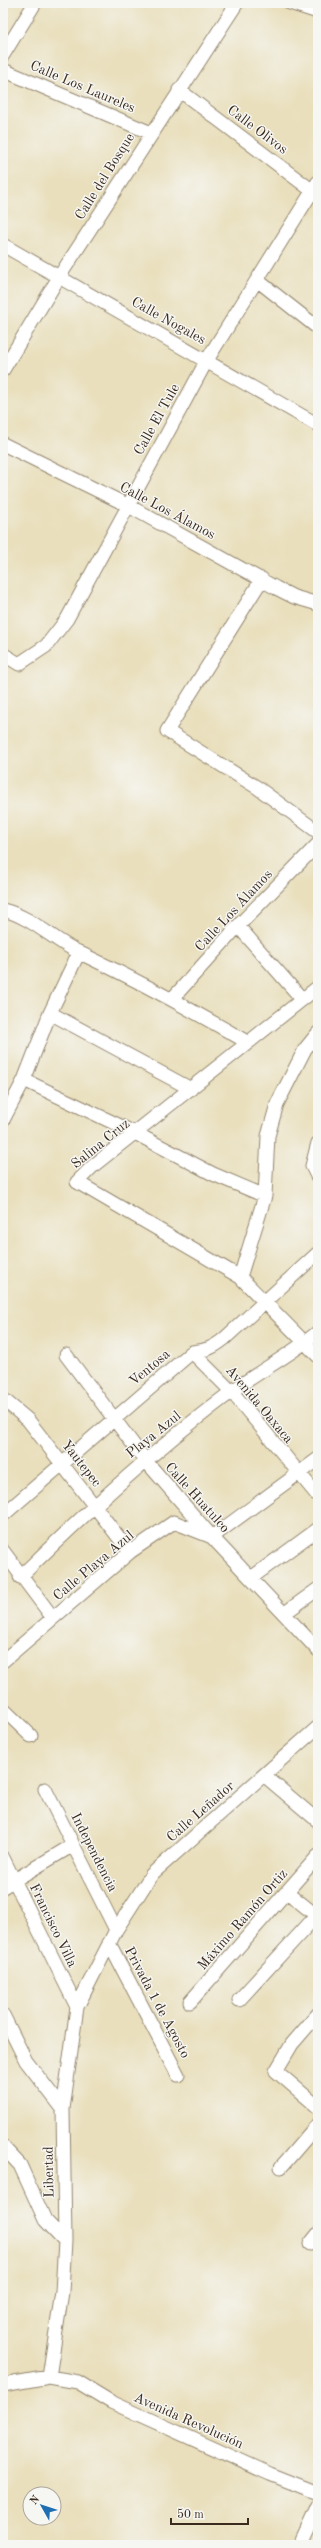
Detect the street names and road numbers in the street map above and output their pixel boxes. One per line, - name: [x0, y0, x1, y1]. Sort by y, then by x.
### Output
- street label: Calle Los Laureles: [28, 58, 137, 115]
- street label: Calle Olivos: [225, 103, 290, 157]
- street label: Calle del Bosque: [73, 131, 137, 222]
- street label: Calle Nogales: [129, 295, 208, 347]
- street label: Calle El Tule: [132, 381, 182, 458]
- street label: Calle Los Álamos: [117, 477, 219, 542]
- street label: Calle Los Álamos: [190, 865, 275, 954]
- street label: Salina Cruz: [69, 1116, 132, 1171]
- street label: Ventosa: [127, 1347, 173, 1389]
- street label: Avenida Oaxaca: [223, 1363, 296, 1446]
- street label: Playa Azul: [124, 1408, 184, 1461]
- street label: Yautepec: [59, 1438, 104, 1490]
- street label: Calle Huatulco: [162, 1460, 232, 1535]
- street label: Calle Playa Azul: [51, 1528, 137, 1603]
- street label: Calle Leñador: [164, 1779, 237, 1845]
- street label: Independencia: [68, 1811, 120, 1894]
- street label: Máximo Ramón Ortiz: [195, 1867, 290, 1973]
- street label: Francisco Villa: [27, 1881, 79, 1969]
- street label: Privada 1 de Agosto: [122, 1944, 192, 2061]
- street label: Libertad: [42, 2146, 56, 2198]
- street label: Avenida Revolución: [132, 2390, 246, 2452]

